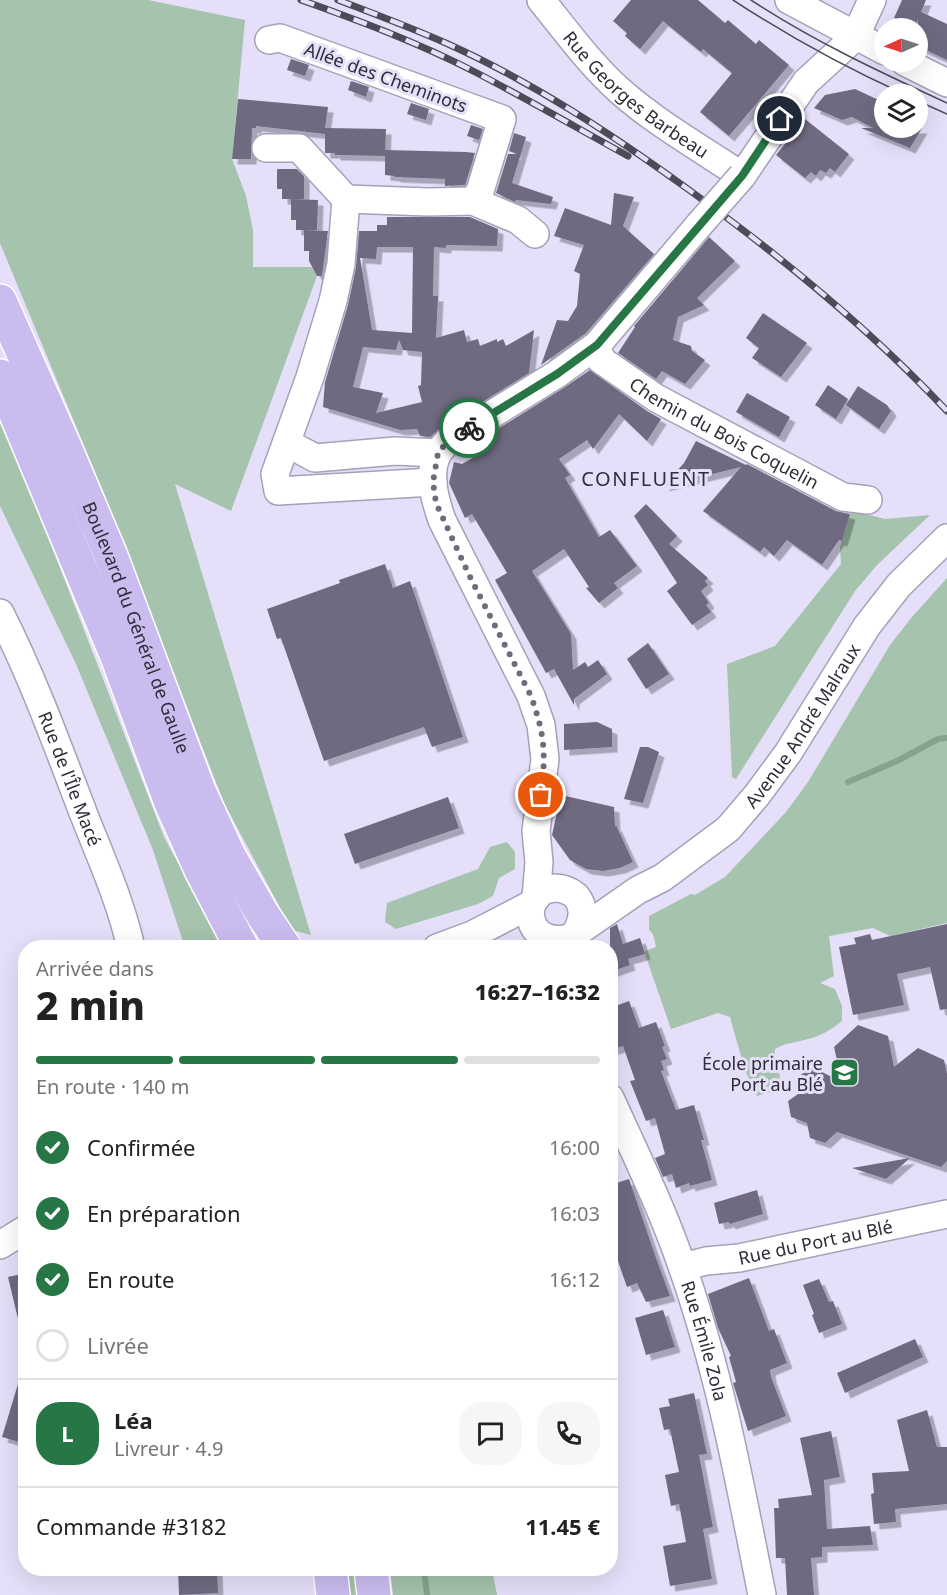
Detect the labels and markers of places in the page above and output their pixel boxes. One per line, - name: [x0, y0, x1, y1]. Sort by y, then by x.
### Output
- pin: [754, 93, 805, 144]
- pin: [515, 769, 566, 820]
- place label: École primaire Port au Blé: [702, 1051, 823, 1096]
- school or university icon: École primaire Port au Blé: [828, 1057, 860, 1089]

